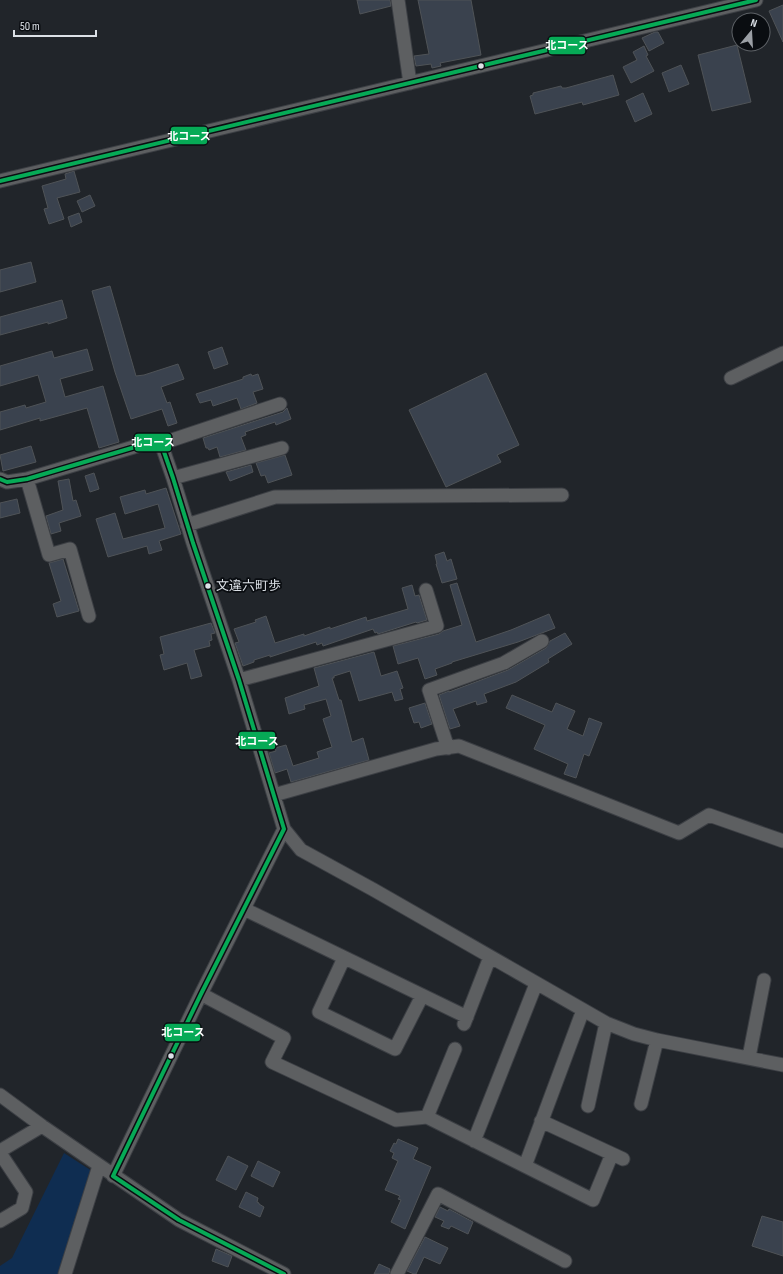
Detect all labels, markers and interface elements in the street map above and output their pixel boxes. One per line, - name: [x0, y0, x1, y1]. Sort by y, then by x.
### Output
- scale bar: [14, 12, 96, 38]
- north arrow: [731, 12, 771, 52]
- text: N: [749, 16, 759, 30]
- text: 50 m: [20, 19, 40, 34]
- line badge: 北コース: [548, 36, 586, 55]
- text: 北コース: [545, 39, 589, 52]
- unlabelled marker: [476, 61, 486, 71]
- line badge: 北コース: [170, 126, 208, 145]
- text: 北コース: [167, 130, 211, 143]
- line badge: 北コース: [134, 433, 172, 452]
- text: 北コース: [131, 436, 175, 449]
- place label: 文違六町歩: [216, 578, 281, 594]
- marker: 文違六町歩: [203, 581, 213, 591]
- line badge: 北コース: [238, 731, 276, 750]
- text: 北コース: [235, 735, 279, 748]
- line badge: 北コース: [164, 1023, 201, 1042]
- text: 北コース: [161, 1026, 205, 1039]
- unlabelled marker: [166, 1051, 176, 1061]

